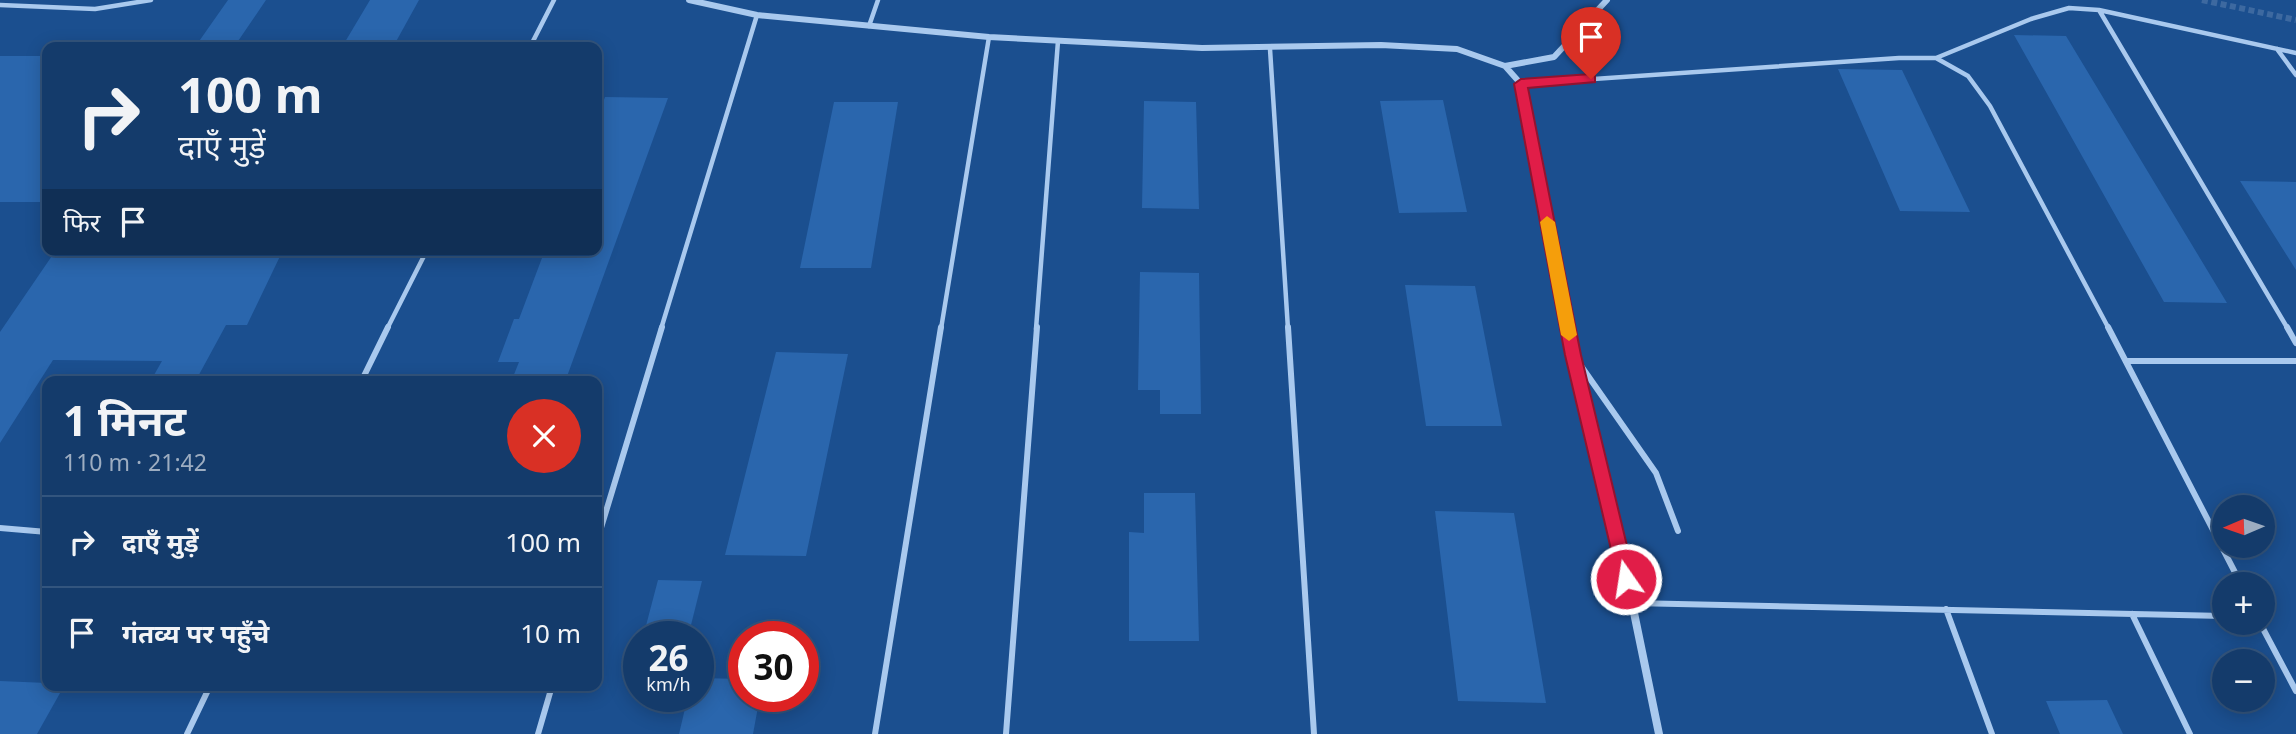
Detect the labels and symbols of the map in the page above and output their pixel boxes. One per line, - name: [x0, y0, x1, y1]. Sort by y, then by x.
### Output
- pin: [1561, 7, 1621, 79]
- north arrow: [2212, 495, 2275, 558]
- position arrow: [1589, 542, 1663, 616]
- speed limit sign: 30: [728, 621, 819, 712]

